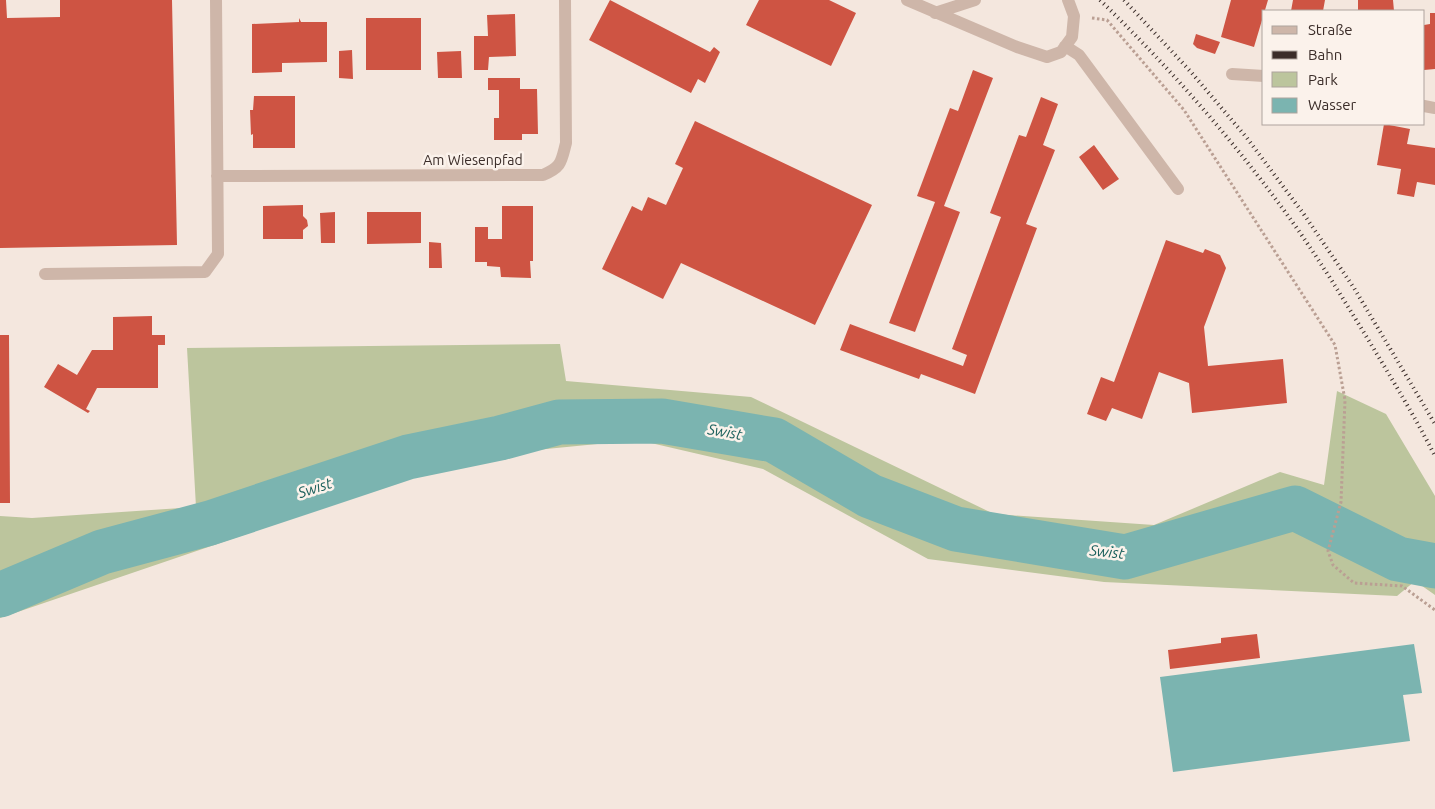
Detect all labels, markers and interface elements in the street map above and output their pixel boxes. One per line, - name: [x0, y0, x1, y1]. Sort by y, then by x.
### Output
- legend: [1262, 10, 1425, 125]
- text: Straße: [1308, 21, 1352, 38]
- text: Bahn: [1308, 46, 1342, 63]
- text: Park: [1308, 71, 1338, 88]
- text: Wasser: [1308, 96, 1357, 113]
- street label: Am Wiesenpfad: [423, 152, 523, 168]
- water label: Swist: [705, 420, 744, 443]
- water label: Swist: [295, 474, 334, 501]
- water label: Swist: [1088, 541, 1125, 562]

